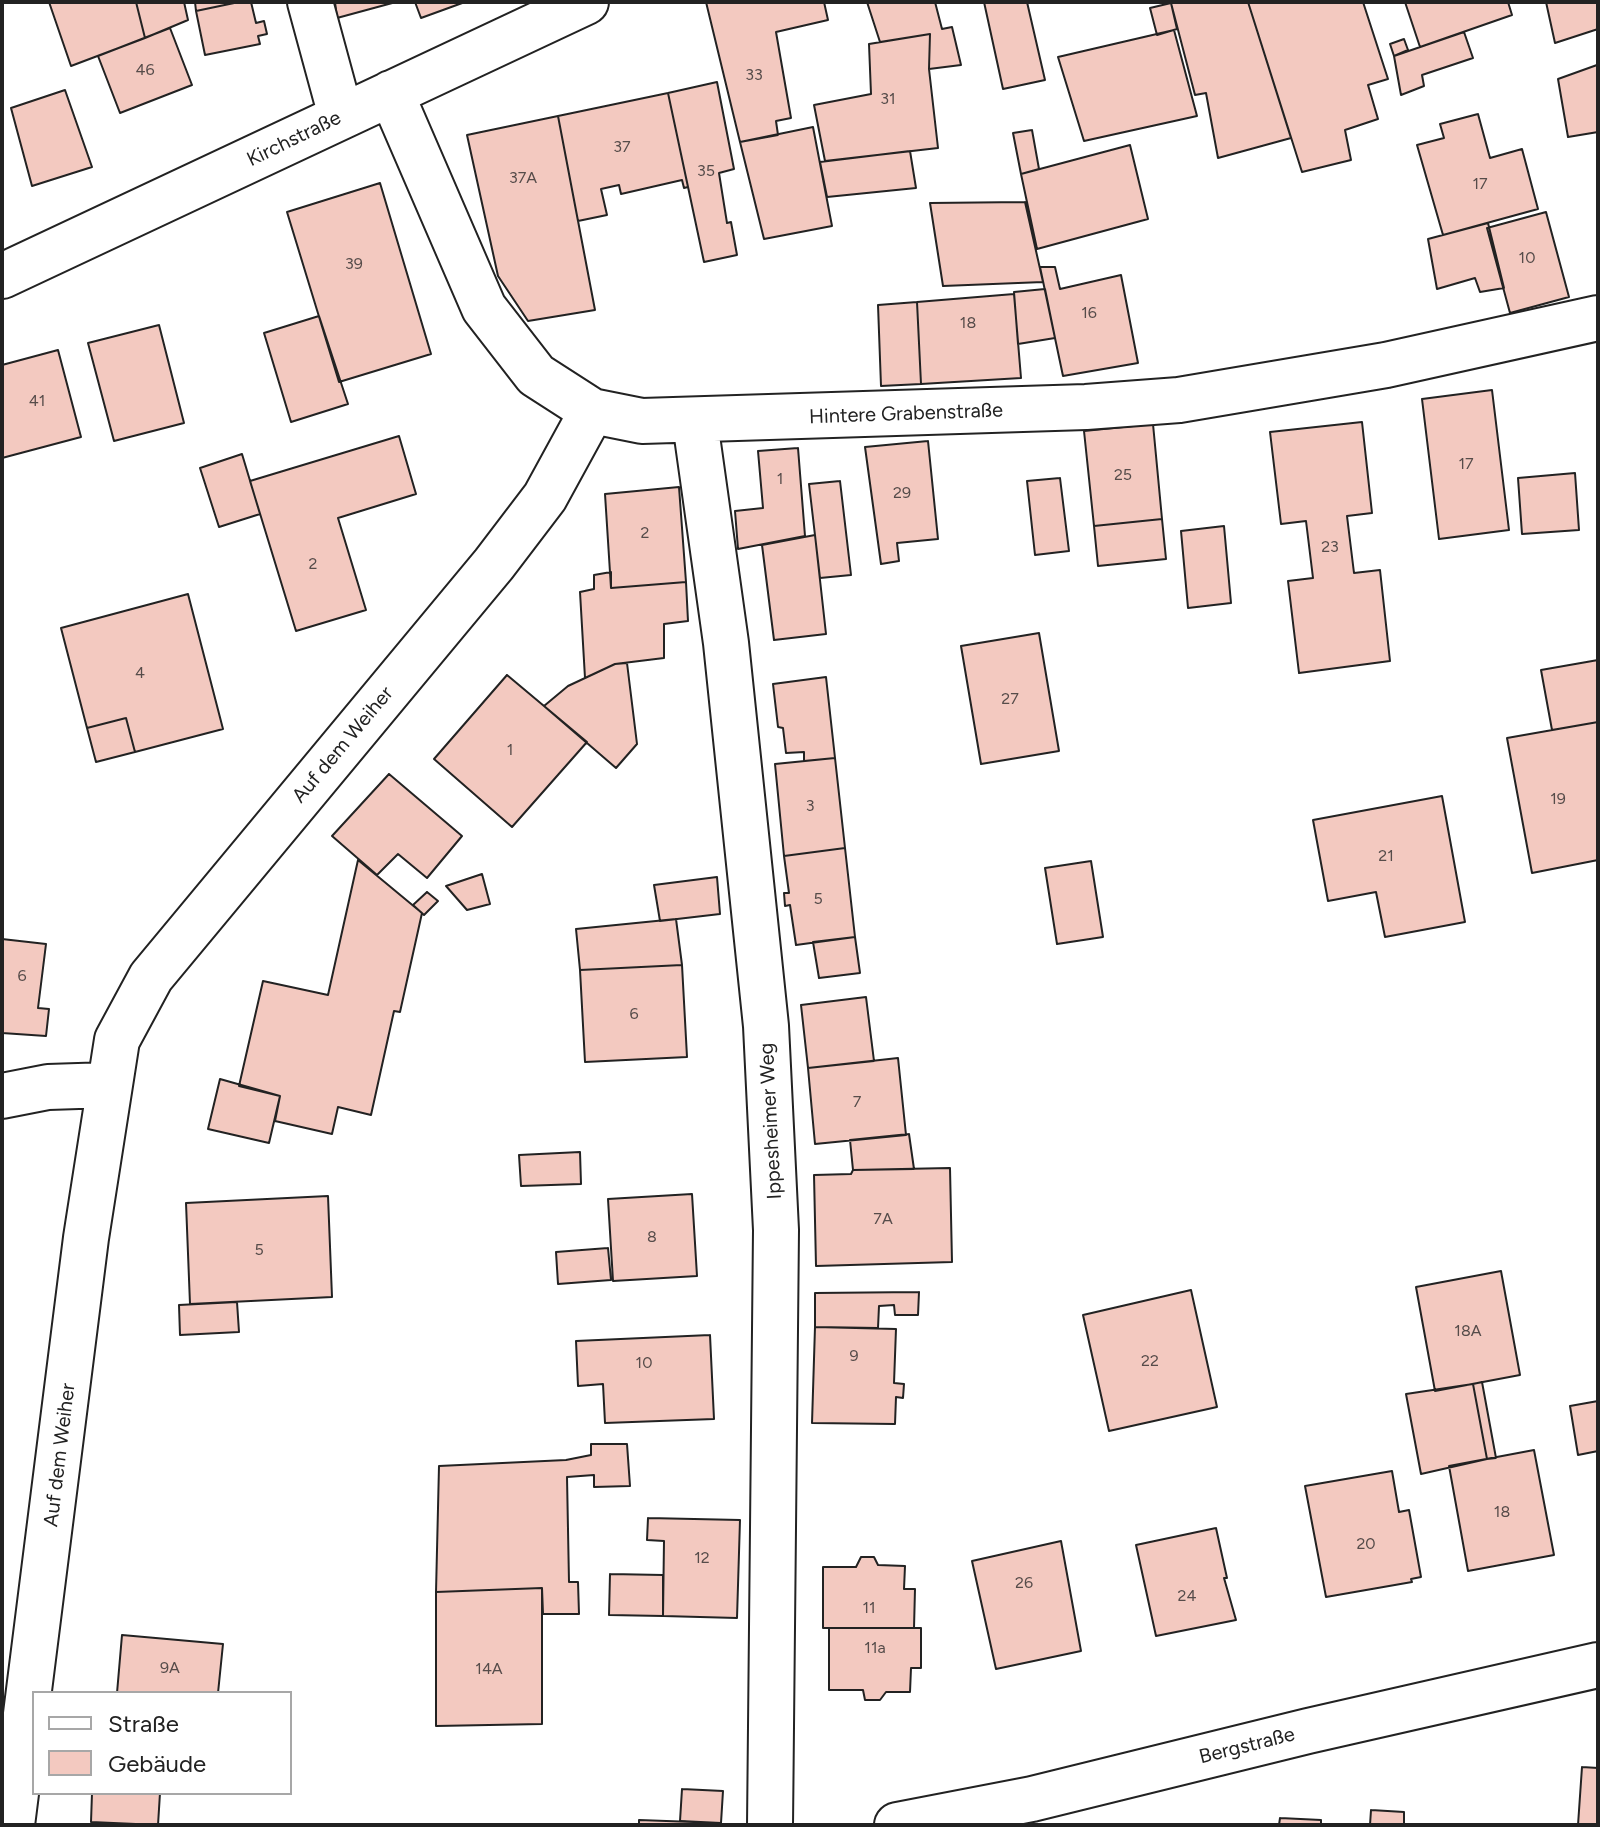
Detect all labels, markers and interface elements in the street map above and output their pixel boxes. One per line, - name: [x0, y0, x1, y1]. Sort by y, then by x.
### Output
- house number: 46: [136, 60, 154, 80]
- house number: 33: [745, 65, 763, 85]
- house number: 31: [880, 89, 896, 109]
- street label: Kirchstraße: [243, 106, 345, 172]
- house number: 37: [613, 137, 631, 157]
- house number: 35: [697, 161, 715, 181]
- house number: 37A: [509, 168, 537, 188]
- house number: 17: [1472, 174, 1488, 194]
- house number: 10: [1519, 248, 1535, 268]
- house number: 39: [345, 254, 363, 274]
- house number: 16: [1081, 303, 1097, 323]
- house number: 18: [960, 313, 976, 333]
- house number: 41: [29, 391, 45, 411]
- street label: Hintere Grabenstraße: [809, 399, 1003, 429]
- house number: 17: [1458, 454, 1474, 474]
- house number: 25: [1114, 465, 1132, 485]
- house number: 1: [777, 469, 783, 489]
- house number: 29: [893, 483, 911, 503]
- house number: 2: [641, 523, 649, 543]
- house number: 23: [1321, 537, 1339, 557]
- house number: 2: [309, 554, 317, 574]
- house number: 4: [135, 663, 145, 683]
- street label: Auf dem Weiher: [287, 682, 399, 808]
- house number: 27: [1001, 689, 1019, 709]
- house number: 1: [507, 740, 513, 760]
- house number: 19: [1550, 789, 1566, 809]
- house number: 3: [806, 796, 814, 816]
- house number: 21: [1378, 846, 1394, 866]
- house number: 5: [813, 889, 823, 909]
- house number: 6: [17, 966, 27, 986]
- house number: 6: [629, 1004, 639, 1024]
- street label: Ippesheimer Weg: [755, 1042, 787, 1200]
- house number: 7: [853, 1092, 861, 1112]
- house number: 7A: [873, 1209, 893, 1229]
- house number: 8: [647, 1227, 657, 1247]
- house number: 5: [254, 1240, 264, 1260]
- house number: 18A: [1454, 1321, 1482, 1341]
- house number: 9: [849, 1346, 859, 1366]
- house number: 22: [1141, 1351, 1159, 1371]
- house number: 10: [636, 1353, 652, 1373]
- street label: Auf dem Weiher: [39, 1382, 81, 1528]
- house number: 18: [1494, 1502, 1510, 1522]
- house number: 20: [1356, 1534, 1376, 1554]
- house number: 12: [694, 1548, 710, 1568]
- house number: 26: [1015, 1573, 1033, 1593]
- house number: 24: [1178, 1586, 1196, 1606]
- house number: 11: [862, 1598, 876, 1618]
- house number: 11a: [864, 1638, 886, 1658]
- house number: 9A: [160, 1658, 180, 1678]
- house number: 14A: [475, 1659, 503, 1679]
- legend: [32, 1691, 292, 1795]
- text: Straße: [108, 1709, 179, 1738]
- street label: Bergstraße: [1197, 1723, 1297, 1769]
- text: Gebäude: [108, 1749, 206, 1778]

